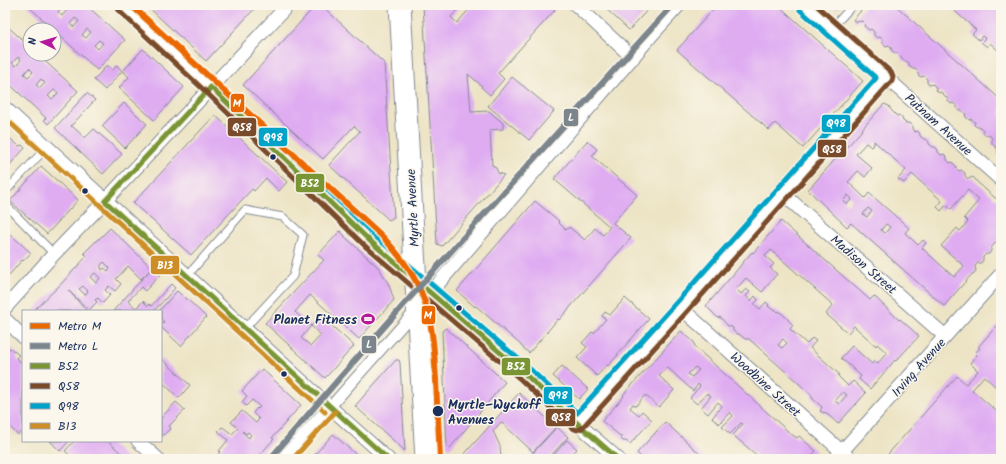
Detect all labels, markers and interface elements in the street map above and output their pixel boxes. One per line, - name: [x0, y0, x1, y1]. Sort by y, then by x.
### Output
- north arrow: [22, 22, 62, 62]
- text: N: [24, 37, 42, 45]
- street label: Putnam Avenue: [899, 89, 977, 162]
- line badge: M: [230, 93, 245, 113]
- text: M: [233, 95, 242, 113]
- line badge: L: [563, 108, 579, 127]
- text: L: [568, 109, 574, 127]
- line badge: Q98: [821, 114, 851, 133]
- text: Q98: [826, 115, 846, 133]
- line badge: Q58: [227, 117, 257, 137]
- text: Q58: [232, 119, 252, 137]
- line badge: Q98: [258, 127, 288, 147]
- text: Q98: [263, 129, 283, 147]
- line badge: Q58: [817, 139, 847, 158]
- text: Q58: [822, 141, 842, 159]
- unlabelled marker: [268, 152, 278, 162]
- street label: Myrtle Avenue: [401, 168, 426, 248]
- line badge: B52: [295, 173, 325, 193]
- text: B52: [301, 175, 319, 193]
- unlabelled marker: [80, 186, 90, 196]
- street label: Madison Street: [825, 230, 902, 301]
- line badge: B13: [150, 255, 180, 275]
- text: B13: [157, 257, 173, 275]
- unlabelled marker: [454, 303, 464, 313]
- line badge: M: [421, 305, 436, 325]
- text: M: [424, 307, 433, 325]
- legend: [22, 310, 162, 442]
- place label: Planet Fitness: [273, 310, 357, 331]
- sports icon: Planet Fitness: [360, 311, 376, 327]
- text: Metro M: [58, 317, 102, 336]
- street label: Irving Avenue: [887, 334, 952, 402]
- line badge: L: [361, 335, 377, 354]
- text: L: [366, 336, 372, 354]
- text: Metro L: [58, 337, 98, 356]
- street label: Woodbine Street: [725, 347, 806, 423]
- text: B52: [58, 357, 79, 376]
- line badge: B52: [501, 357, 531, 376]
- text: B52: [507, 358, 525, 376]
- unlabelled marker: [279, 369, 289, 379]
- text: Q58: [58, 377, 80, 396]
- line badge: Q98: [543, 386, 573, 405]
- text: Q98: [548, 387, 568, 405]
- place label: Myrtle–Wyckoff Avenues: [448, 395, 541, 431]
- text: Q98: [58, 397, 80, 416]
- marker: Myrtle–Wyckoff Avenues: [431, 404, 445, 418]
- line badge: Q58: [545, 408, 576, 427]
- text: Q58: [551, 409, 571, 427]
- text: B13: [58, 417, 76, 436]

